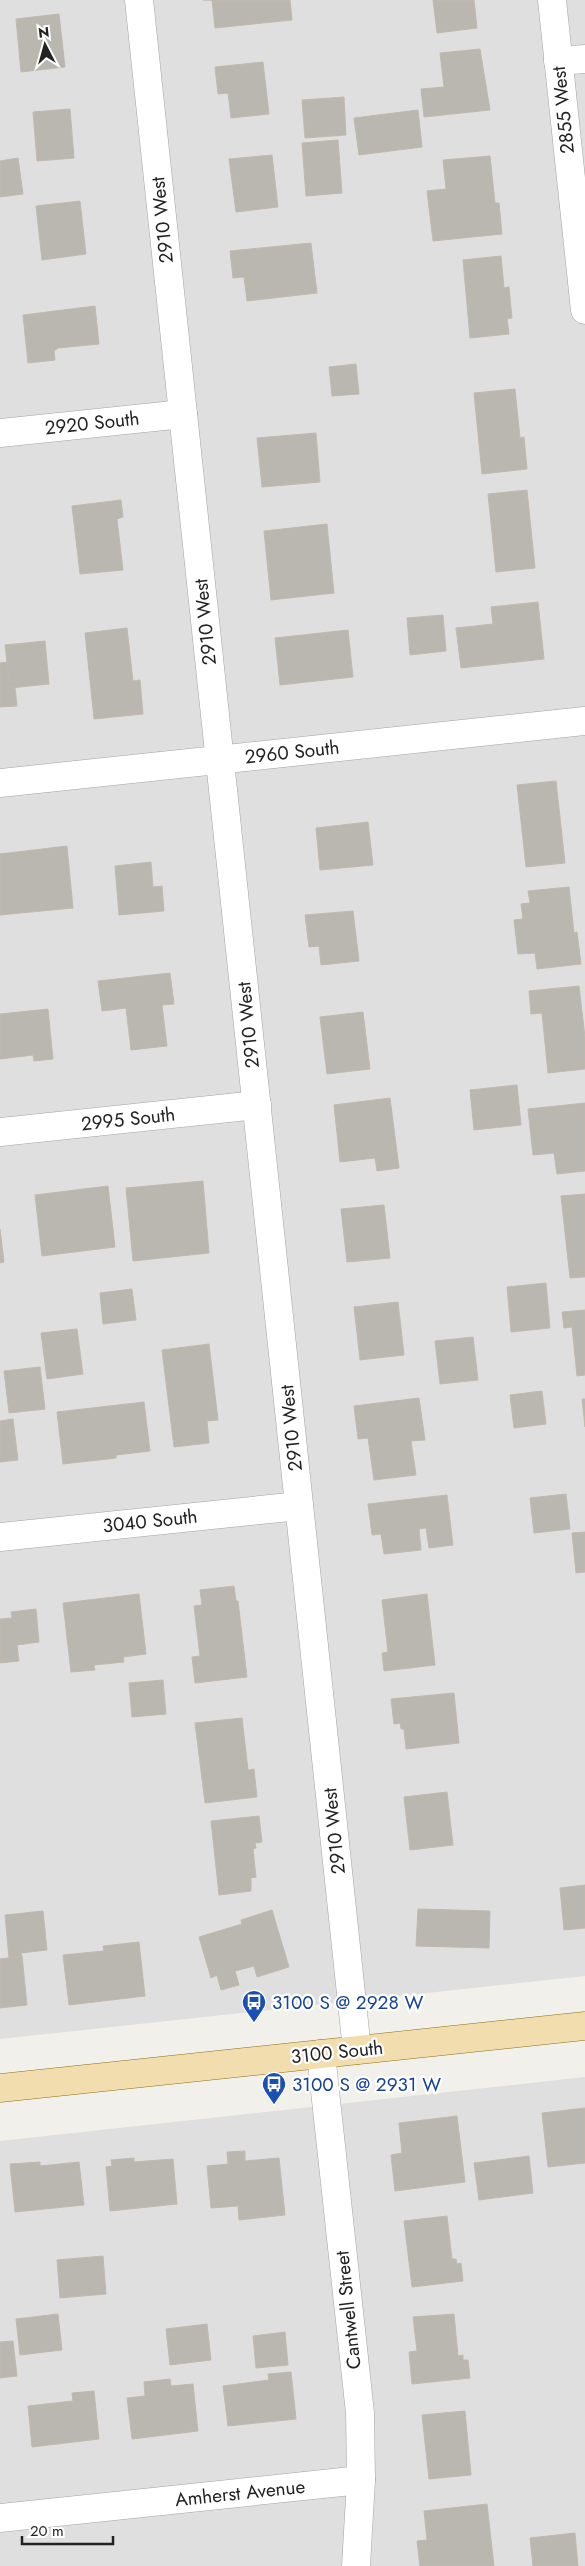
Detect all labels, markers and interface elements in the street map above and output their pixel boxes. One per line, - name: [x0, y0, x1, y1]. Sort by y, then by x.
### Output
- north arrow: [20, 20, 70, 70]
- text: N: [37, 22, 50, 43]
- street label: 2855 West: [545, 65, 581, 155]
- street label: 2910 West: [144, 175, 180, 265]
- street label: 2920 South: [43, 405, 141, 441]
- street label: 2910 West: [187, 577, 223, 667]
- street label: 2960 South: [243, 734, 341, 770]
- street label: 2910 West: [230, 980, 266, 1070]
- street label: 2995 South: [80, 1101, 176, 1137]
- street label: 2910 West: [273, 1383, 309, 1473]
- street label: 3040 South: [101, 1503, 199, 1539]
- street label: 2910 West: [316, 1786, 352, 1876]
- bus stop icon: 3100 S @ 2928 W: [241, 1989, 267, 2023]
- place label: 3100 S @ 2928 W: [272, 1989, 424, 2016]
- street label: 3100 South: [289, 2034, 385, 2070]
- bus stop icon: 3100 S @ 2931 W: [261, 2071, 287, 2105]
- place label: 3100 S @ 2931 W: [292, 2071, 441, 2098]
- street label: Cantwell Street: [328, 2249, 368, 2371]
- street label: Amherst Avenue: [174, 2473, 307, 2513]
- scale bar: [22, 2514, 114, 2546]
- text: 20 m: [30, 2520, 64, 2542]

